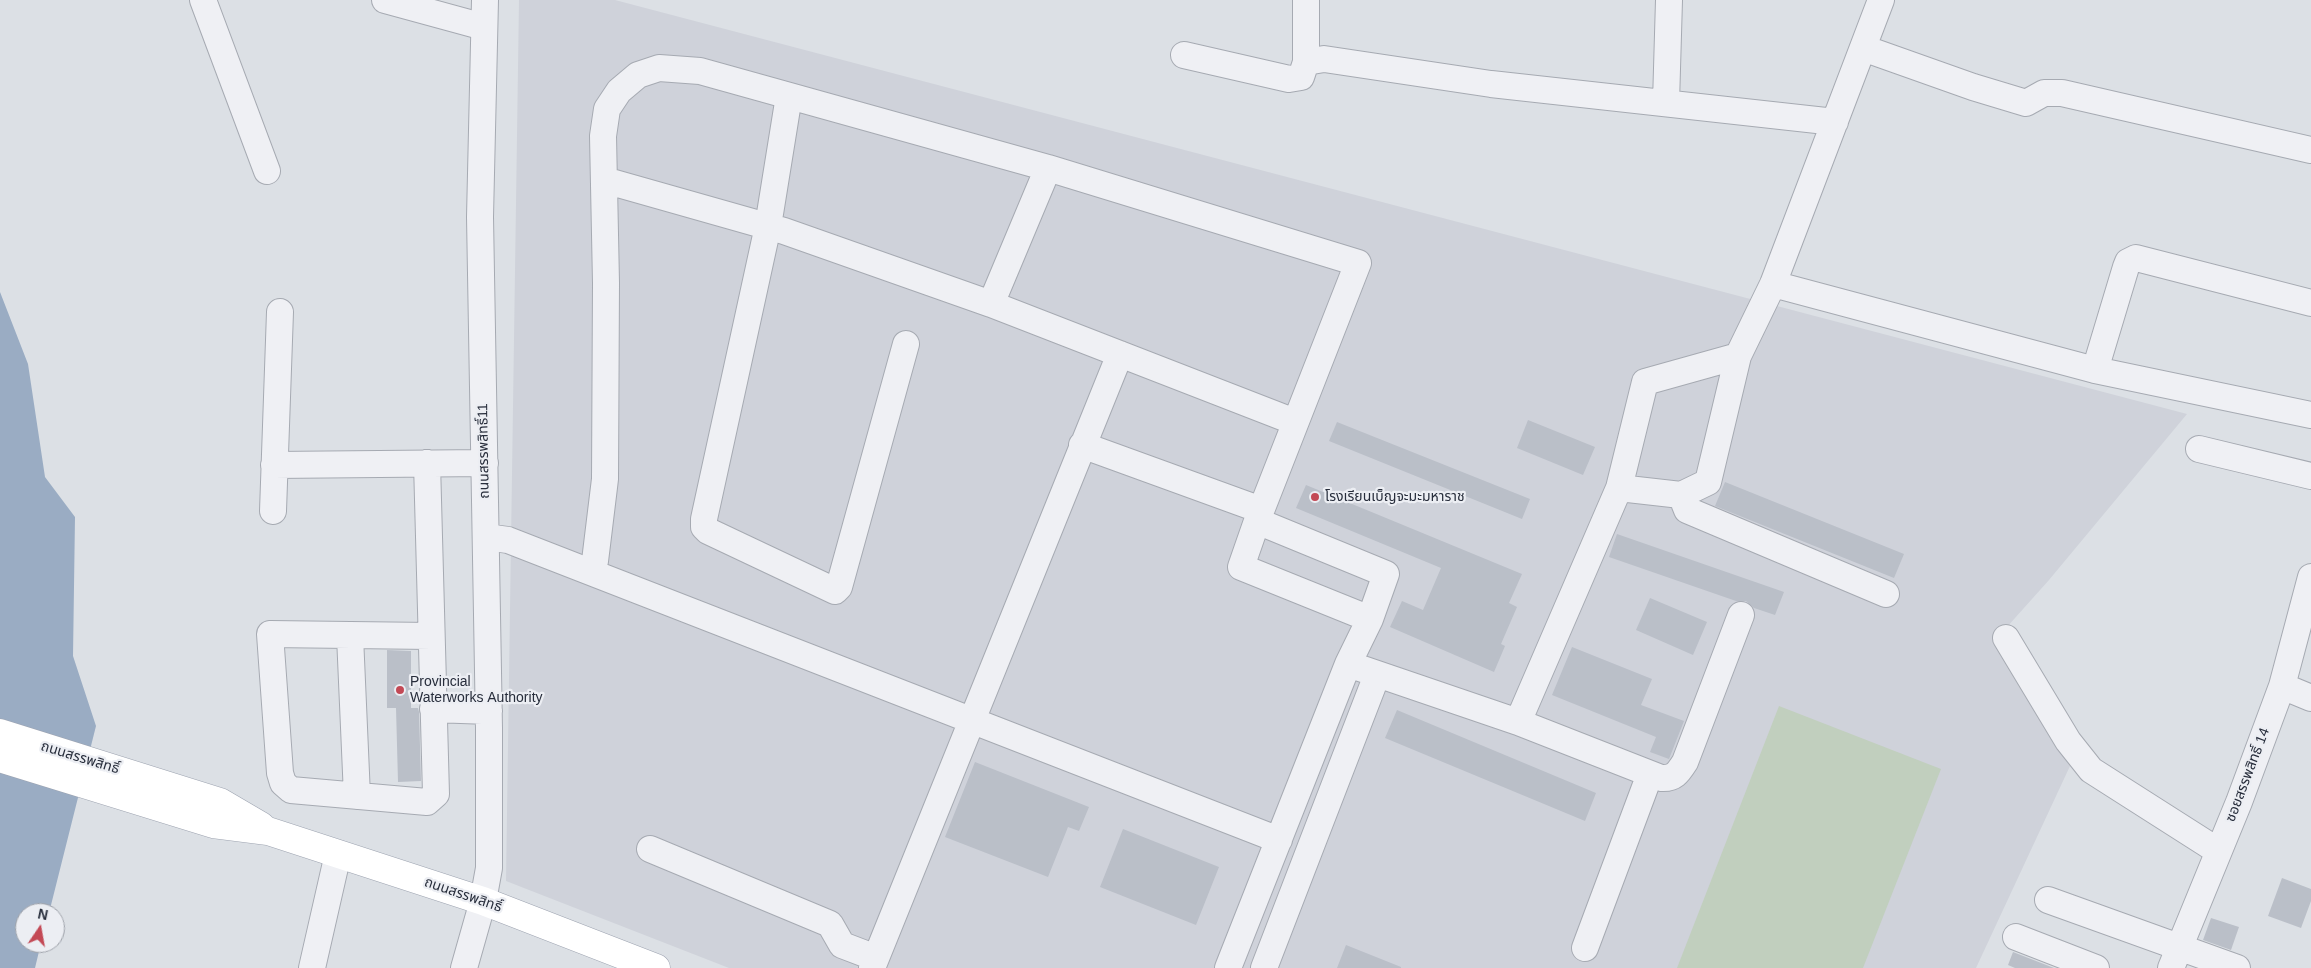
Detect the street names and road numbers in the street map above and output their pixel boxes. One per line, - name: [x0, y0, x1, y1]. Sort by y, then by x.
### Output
- street label: ถนนสรรพสิทธิ์11: [475, 403, 493, 499]
- street label: ซอยสรรพสิทธิ์ 14: [2222, 726, 2274, 824]
- street label: ถนนสรรพสิทธิ์: [39, 738, 121, 778]
- street label: ถนนสรรพสิทธิ์: [422, 874, 504, 916]

